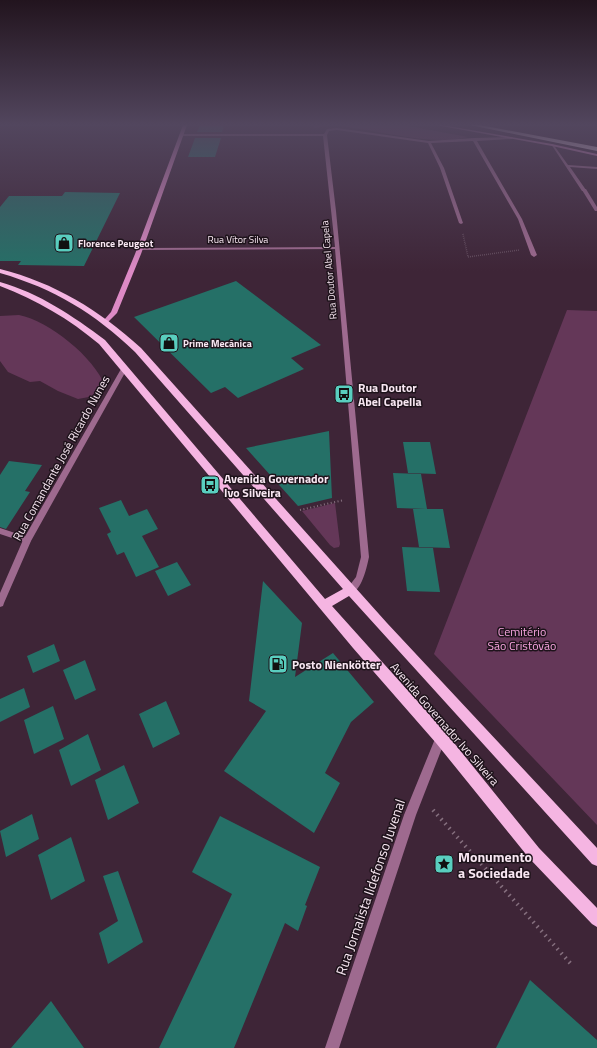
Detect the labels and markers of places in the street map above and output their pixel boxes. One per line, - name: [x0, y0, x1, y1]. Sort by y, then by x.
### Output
- shop icon: Florence Peugeot: [53, 232, 75, 254]
- place label: Florence Peugeot: [78, 236, 154, 251]
- shop icon: Prime Mecânica: [158, 332, 180, 354]
- place label: Prime Mecânica: [183, 336, 252, 351]
- place label: Rua Doutor Abel Capella: [358, 378, 422, 411]
- bus stop icon: Rua Doutor Abel Capella: [333, 383, 355, 405]
- place label: Avenida Governador Ivo Silveira: [224, 469, 329, 502]
- bus stop icon: Avenida Governador Ivo Silveira: [199, 474, 221, 496]
- fuel station icon: Posto Nienkötter: [267, 653, 289, 675]
- place label: Posto Nienkötter: [292, 655, 381, 674]
- place label: Monumento a Sociedade: [458, 846, 532, 883]
- place icon: Monumento a Sociedade: [433, 853, 455, 875]

